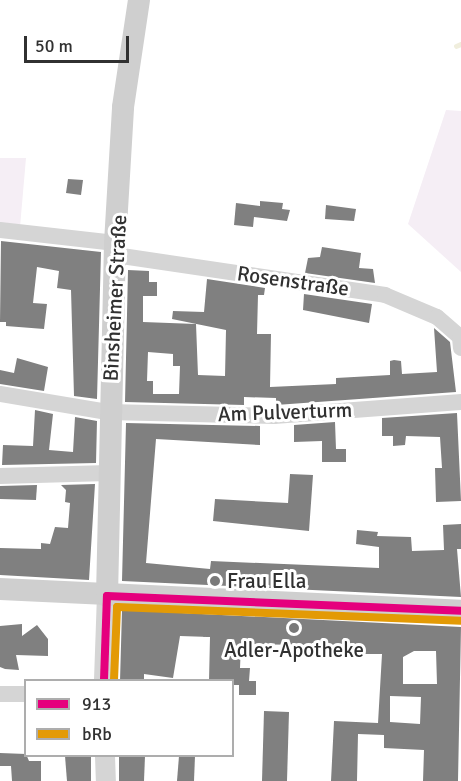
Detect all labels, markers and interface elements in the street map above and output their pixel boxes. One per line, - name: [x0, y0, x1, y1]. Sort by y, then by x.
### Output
- scale bar: [27, 24, 132, 62]
- text: 50 m: [35, 35, 73, 57]
- street label: Binsheimer Straße: [98, 214, 132, 382]
- street label: Rosenstraße: [235, 261, 351, 301]
- street label: Am Pulverturm: [217, 397, 353, 427]
- place label: Frau Ella: [227, 568, 306, 594]
- marker: Frau Ella: [208, 574, 222, 588]
- marker: Adler-Apotheke: [287, 621, 301, 635]
- place label: Adler-Apotheke: [224, 637, 364, 663]
- legend: [24, 679, 234, 757]
- text: 913: [82, 693, 111, 715]
- text: bRb: [82, 723, 112, 745]

